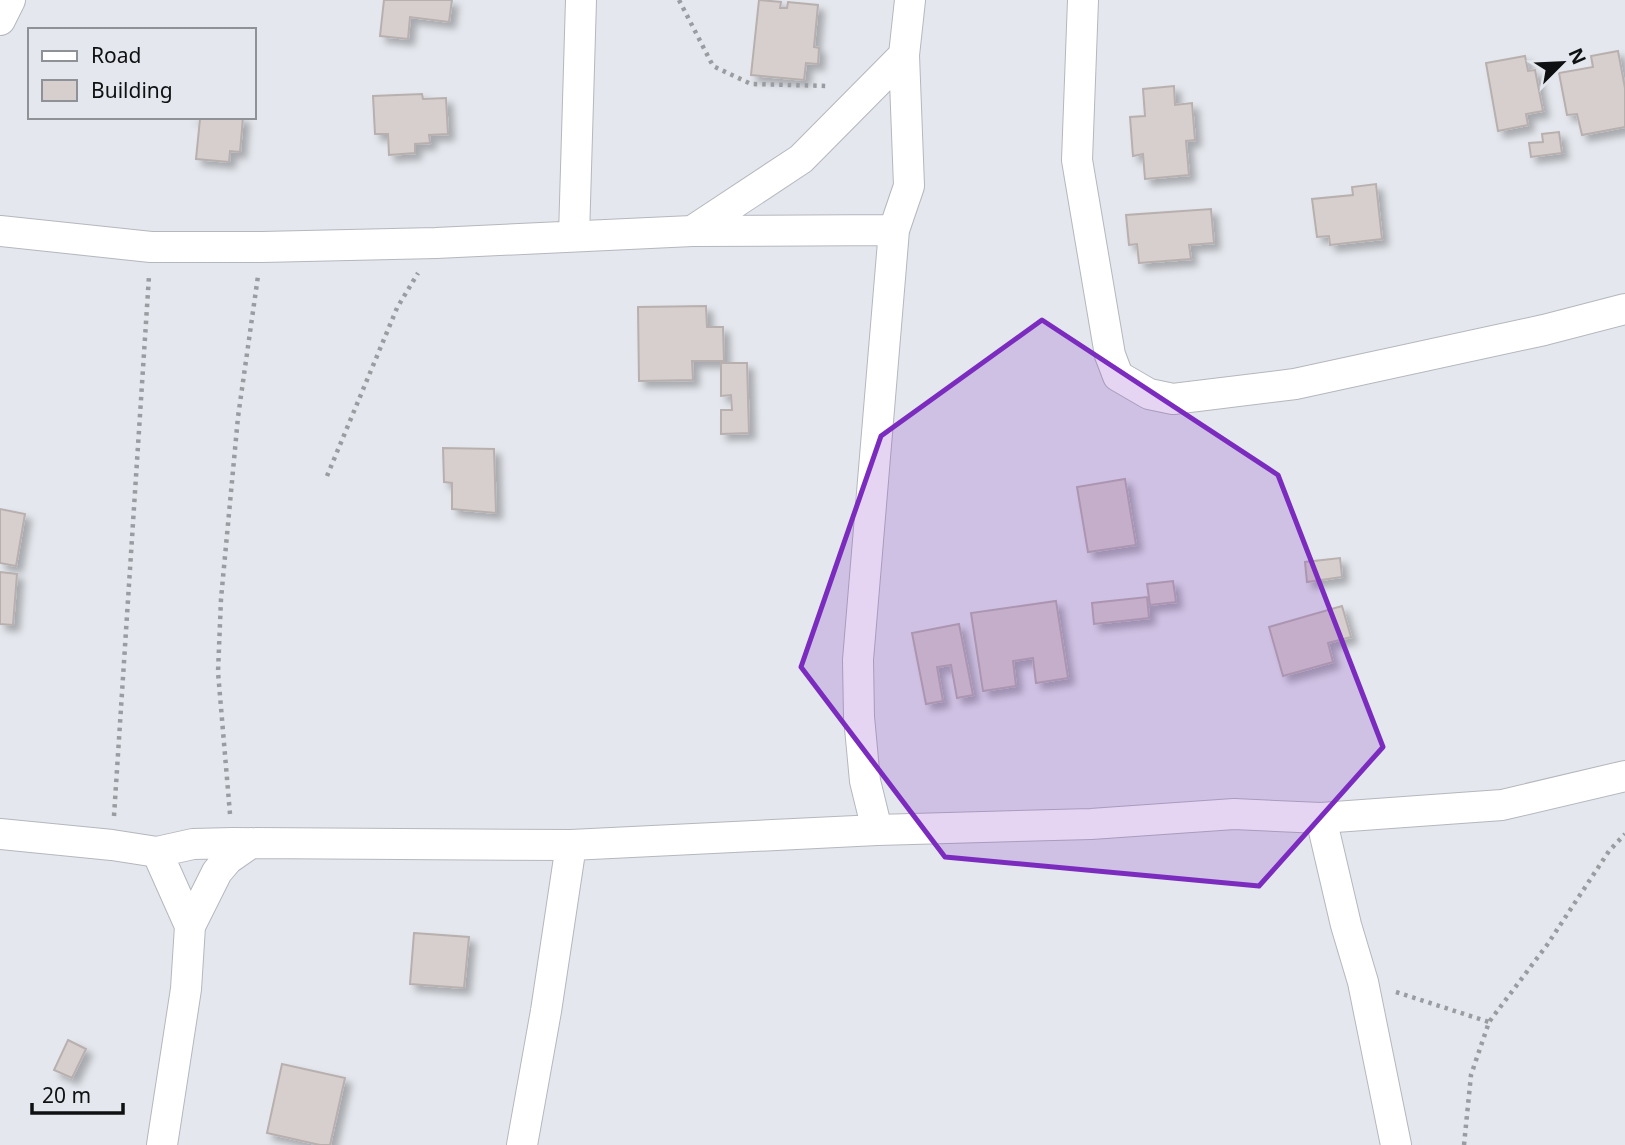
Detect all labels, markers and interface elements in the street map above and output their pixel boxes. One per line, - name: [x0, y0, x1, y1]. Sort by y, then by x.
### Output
- legend: [28, 28, 256, 119]
- north arrow: [1527, 28, 1597, 98]
- text: Road: [91, 41, 141, 69]
- text: N: [1563, 44, 1593, 68]
- text: Building: [91, 76, 173, 104]
- scale bar: [32, 1072, 122, 1116]
- text: 20 m: [42, 1081, 91, 1109]

